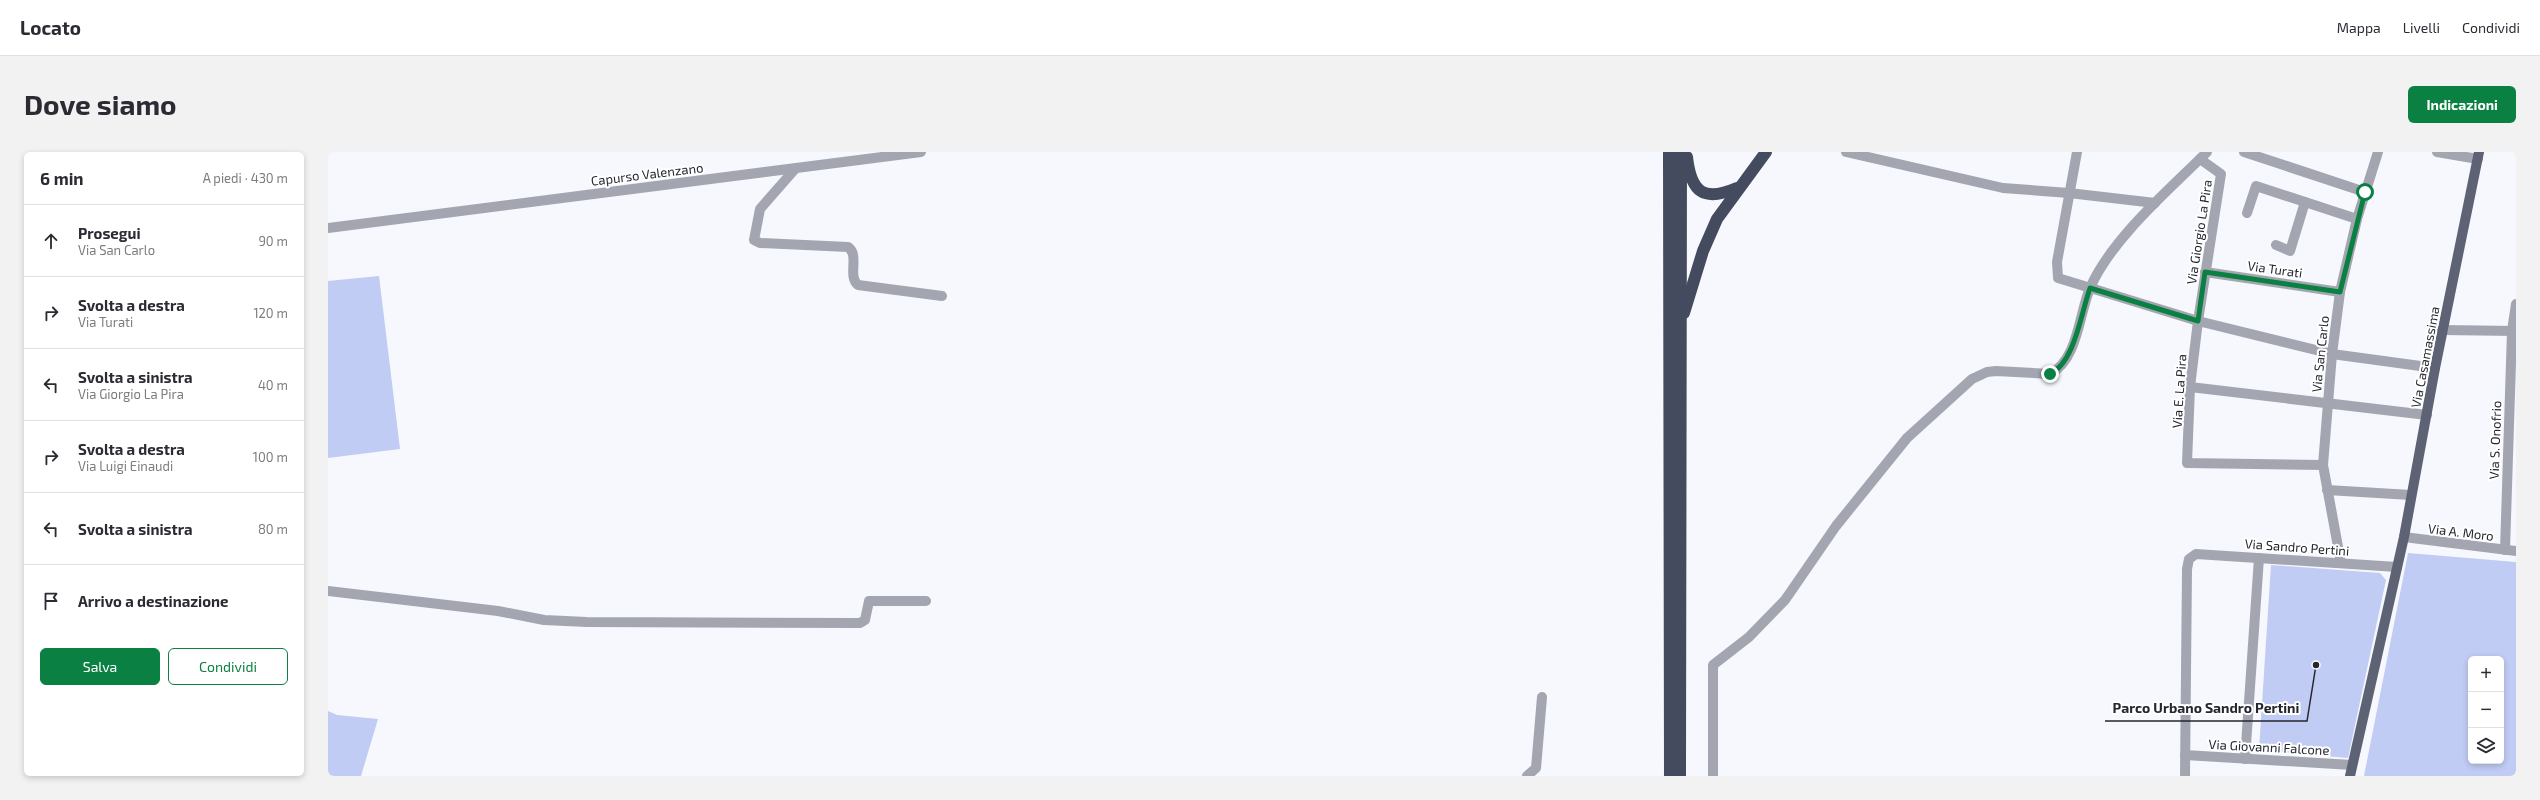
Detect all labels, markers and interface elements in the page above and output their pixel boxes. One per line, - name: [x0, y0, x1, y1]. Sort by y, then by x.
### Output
- text: Locato: [20, 16, 81, 39]
- text: Mappa: [2337, 19, 2381, 36]
- text: Livelli: [2403, 19, 2440, 36]
- text: Condividi: [2462, 19, 2520, 36]
- button: Indicazioni: [2408, 86, 2516, 123]
- text: Dove siamo: [24, 87, 177, 121]
- street label: Capurso Valenzano: [590, 159, 704, 189]
- text: 6 min: [40, 168, 84, 188]
- text: A piedi · 430 m: [203, 170, 288, 186]
- street label: Via Giorgio La Pira: [2183, 178, 2215, 286]
- route start: [2356, 183, 2374, 201]
- text: Prosegui: [78, 224, 141, 242]
- icon: ahead: [40, 230, 62, 252]
- text: 90 m: [258, 233, 288, 249]
- text: Via San Carlo: [78, 242, 155, 258]
- street label: Via Turati: [2247, 257, 2303, 281]
- text: Svolta a destra: [78, 296, 185, 314]
- icon: right: [40, 302, 62, 324]
- text: 120 m: [253, 305, 288, 321]
- street label: Via Casamassima: [2407, 305, 2443, 409]
- text: Via Turati: [78, 314, 133, 330]
- street label: Via San Carlo: [2308, 315, 2332, 393]
- street label: Via E. La Pira: [2168, 353, 2190, 429]
- route end: [2041, 365, 2059, 383]
- text: Svolta a sinistra: [78, 368, 193, 386]
- icon: left: [40, 374, 62, 396]
- text: 40 m: [258, 377, 288, 393]
- text: Via Giorgio La Pira: [78, 386, 184, 402]
- street label: Via S. Onofrio: [2486, 400, 2504, 480]
- text: Svolta a destra: [78, 440, 185, 458]
- icon: right: [40, 446, 62, 468]
- text: 100 m: [253, 449, 288, 465]
- text: Via Luigi Einaudi: [78, 458, 173, 474]
- icon: left: [40, 518, 62, 540]
- text: Svolta a sinistra: [78, 520, 193, 538]
- street label: Via A. Moro: [2427, 520, 2495, 544]
- text: 80 m: [258, 521, 288, 537]
- street label: Via Sandro Pertini: [2244, 535, 2350, 559]
- icon: arrive: [40, 590, 62, 612]
- text: Arrivo a destinazione: [78, 592, 229, 610]
- button: Salva: [40, 648, 160, 685]
- button: Condividi: [168, 648, 288, 685]
- map controls: [2468, 656, 2504, 764]
- button: +: [2468, 656, 2504, 692]
- button: −: [2468, 692, 2504, 728]
- callout: Parco Urbano Sandro Pertini: [2105, 695, 2307, 721]
- text: Parco Urbano Sandro Pertini: [2113, 699, 2299, 716]
- button: layers: [2468, 728, 2504, 764]
- street label: Via Giovanni Falcone: [2208, 736, 2330, 758]

